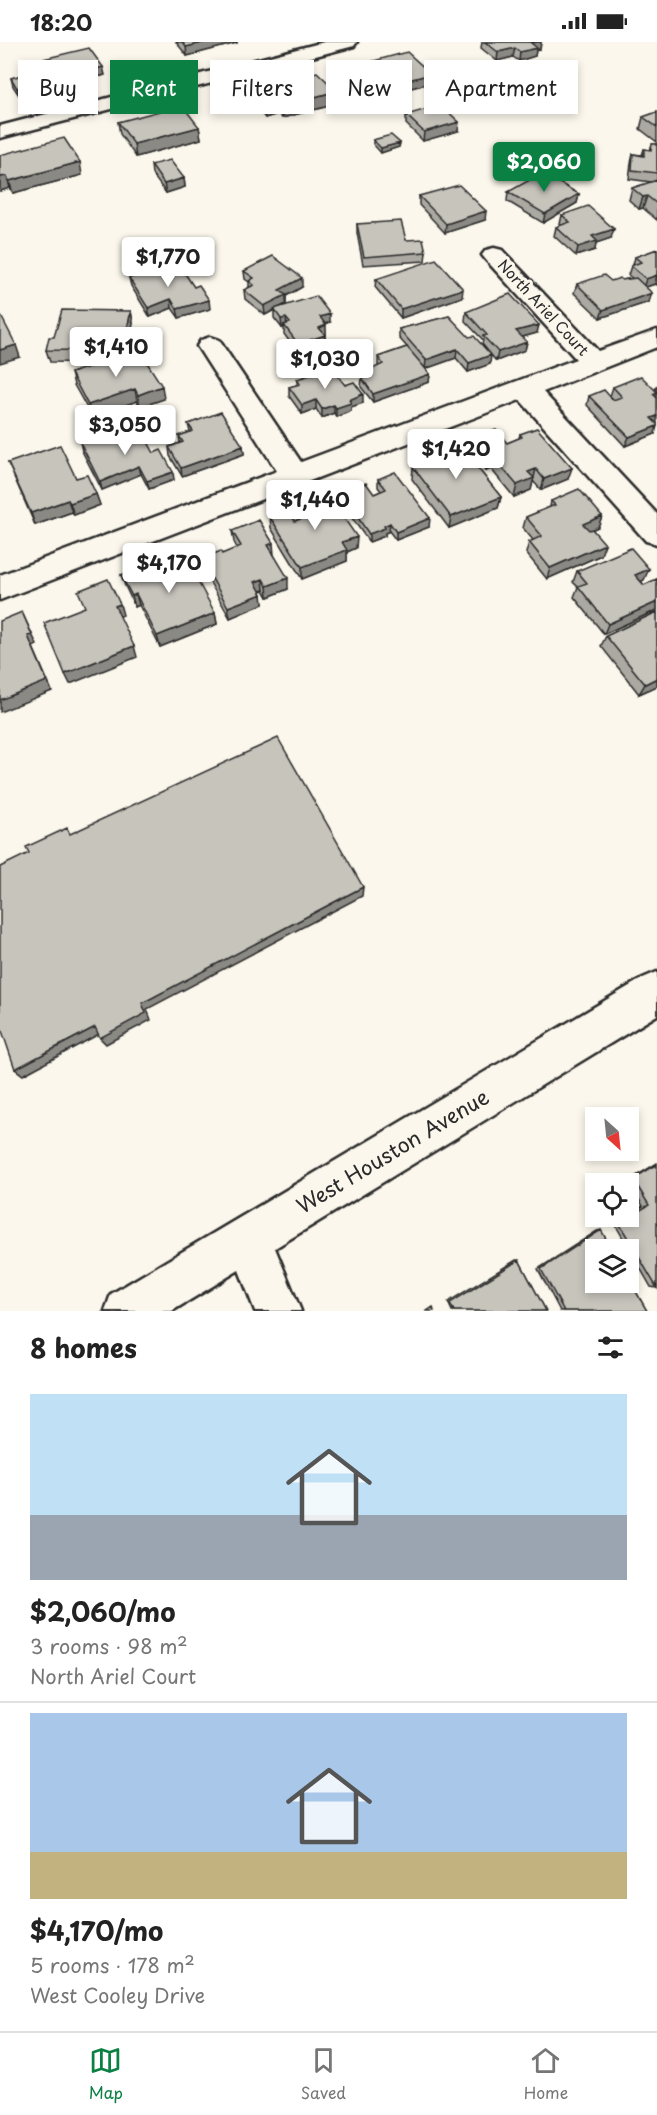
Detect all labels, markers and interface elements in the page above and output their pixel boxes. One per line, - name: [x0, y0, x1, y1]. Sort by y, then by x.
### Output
- text: 18:20: [30, 5, 92, 38]
- chip: Buy: [18, 60, 98, 114]
- chip: Rent: [110, 60, 198, 114]
- chip: Filters: [210, 60, 314, 114]
- chip: New: [326, 60, 412, 114]
- chip: Apartment: [424, 60, 578, 114]
- pin: $2,060: [495, 142, 593, 193]
- text: $2,060: [507, 146, 581, 176]
- pin: $1,770: [119, 237, 217, 288]
- text: $1,770: [136, 241, 200, 271]
- street label: North Ariel Court: [493, 254, 595, 360]
- pin: $1,410: [67, 327, 165, 378]
- text: $1,410: [84, 331, 148, 361]
- pin: $1,030: [276, 339, 374, 390]
- text: $1,030: [290, 343, 360, 373]
- pin: $3,050: [76, 405, 174, 456]
- text: $3,050: [89, 409, 161, 439]
- pin: $1,420: [407, 429, 505, 480]
- text: $1,420: [421, 433, 491, 463]
- pin: $1,440: [266, 480, 364, 531]
- text: $1,440: [280, 484, 350, 514]
- pin: $4,170: [120, 543, 218, 594]
- text: $4,170: [136, 547, 202, 577]
- street label: West Houston Avenue: [290, 1080, 494, 1221]
- north arrow: [585, 1107, 639, 1161]
- map controls: [585, 1107, 639, 1293]
- button: locate: [585, 1173, 639, 1227]
- button: layers: [585, 1239, 639, 1293]
- text: 8 homes: [30, 1328, 137, 1367]
- icon: filters: [594, 1331, 627, 1364]
- icon: home: [275, 1433, 383, 1541]
- text: $2,060/mo: [30, 1592, 175, 1631]
- text: 3 rooms · 98 m²: [30, 1631, 188, 1661]
- text: North Ariel Court: [30, 1661, 196, 1691]
- icon: home: [275, 1752, 383, 1860]
- text: $4,170/mo: [30, 1911, 163, 1950]
- text: 5 rooms · 178 m²: [30, 1950, 195, 1980]
- text: West Cooley Drive: [30, 1980, 205, 2010]
- tab: Map: [89, 2044, 123, 2104]
- tab: Saved: [301, 2044, 346, 2104]
- tab: Home: [524, 2044, 568, 2104]

